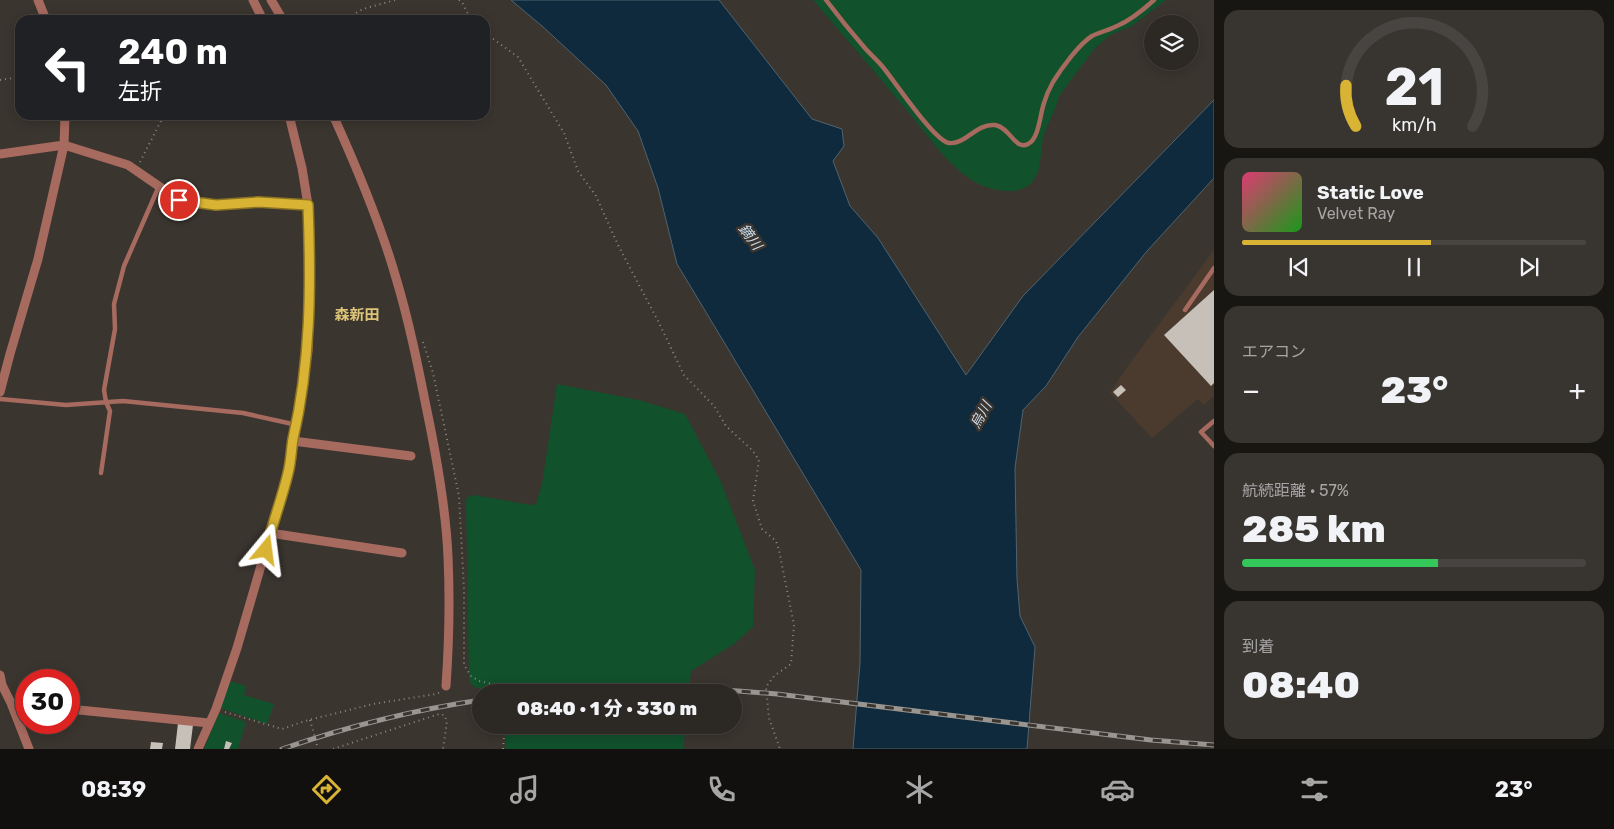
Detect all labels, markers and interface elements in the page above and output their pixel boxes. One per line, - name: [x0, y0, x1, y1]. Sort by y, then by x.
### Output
- map controls: [1144, 15, 1199, 70]
- button: layers: [1144, 15, 1199, 70]
- text: 240 m: [118, 31, 228, 73]
- icon: left: [35, 35, 100, 100]
- text: 21: [1384, 56, 1444, 118]
- text: 左折: [118, 78, 162, 105]
- text: km/h: [1392, 114, 1436, 135]
- pin: [158, 179, 200, 221]
- text: Static Love: [1317, 181, 1424, 204]
- icon: arrive: [165, 186, 193, 214]
- text: Velvet Ray: [1317, 204, 1395, 223]
- water label: 鏑川: [735, 221, 766, 255]
- icon: previous: [1285, 253, 1313, 281]
- icon: pause: [1400, 253, 1428, 281]
- icon: next: [1515, 253, 1543, 281]
- district label: 森新田: [334, 306, 380, 324]
- text: エアコン: [1242, 342, 1306, 361]
- text: 23°: [1381, 367, 1448, 413]
- text: −: [1242, 374, 1260, 407]
- text: +: [1569, 374, 1586, 407]
- water label: 烏川: [967, 397, 996, 431]
- text: 航続距離 · 57%: [1242, 481, 1349, 500]
- text: 285 km: [1242, 506, 1386, 552]
- position arrow: [239, 523, 291, 575]
- text: 到着: [1242, 637, 1274, 656]
- text: 08:40: [1242, 662, 1360, 708]
- speed limit sign: 30: [15, 669, 80, 734]
- text: 08:40 · 1 分 · 330 m: [517, 697, 697, 720]
- icon: directions: [309, 772, 344, 807]
- icon: music: [507, 772, 542, 807]
- icon: phone: [704, 772, 739, 807]
- icon: climate: [902, 772, 937, 807]
- icon: car: [1100, 772, 1135, 807]
- icon: filters: [1297, 772, 1332, 807]
- text: 08:39: [81, 776, 146, 803]
- text: 23°: [1495, 776, 1533, 803]

